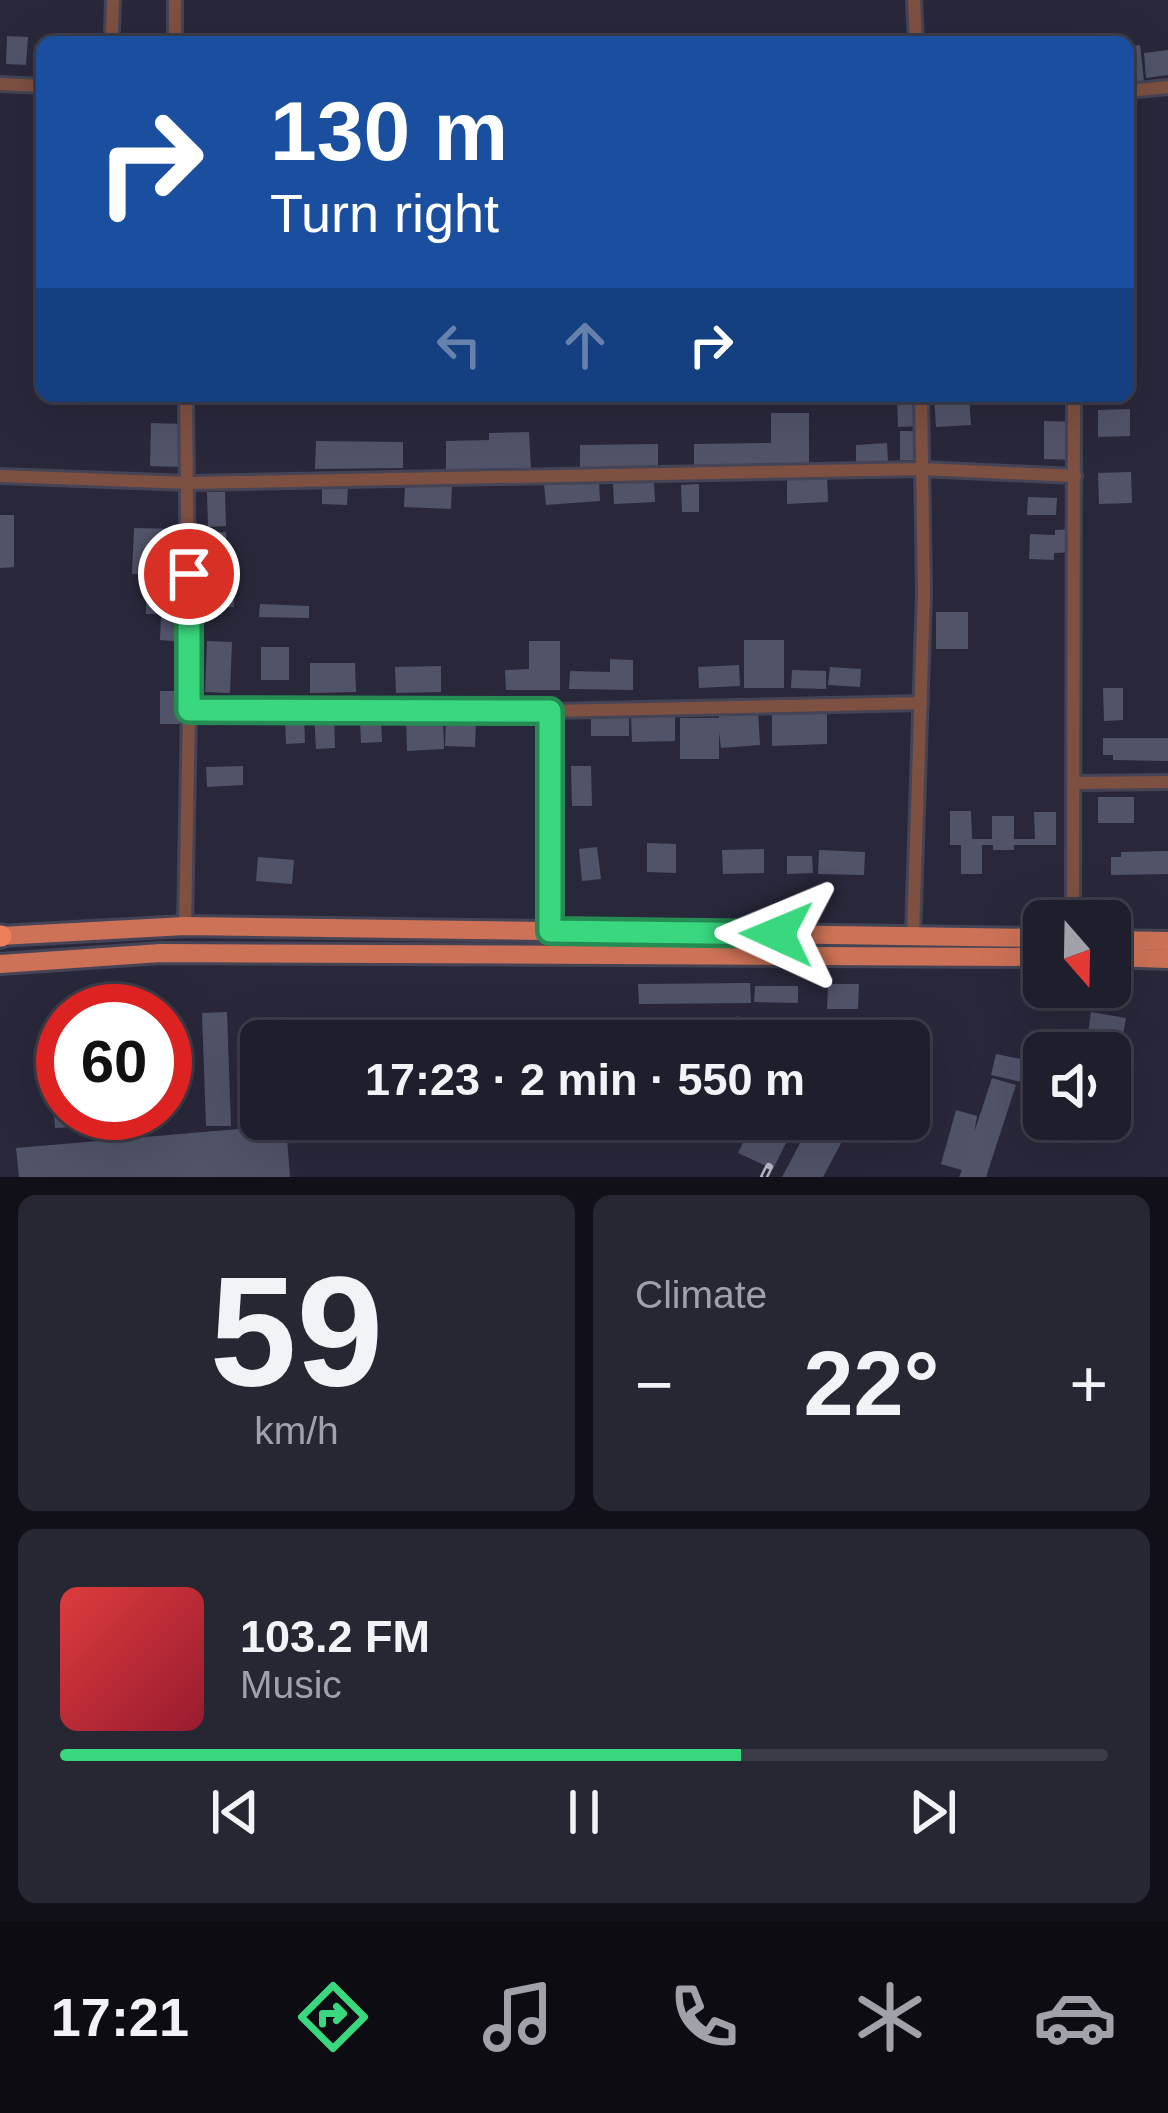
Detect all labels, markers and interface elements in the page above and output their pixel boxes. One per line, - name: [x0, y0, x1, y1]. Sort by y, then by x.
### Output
- icon: right: [72, 84, 228, 240]
- text: 130 m: [270, 84, 508, 178]
- text: Turn right: [270, 183, 499, 243]
- icon: left: [426, 312, 492, 378]
- icon: ahead: [552, 312, 618, 378]
- icon: right: [678, 312, 744, 378]
- pin: [138, 523, 240, 625]
- icon: arrive: [156, 541, 222, 607]
- position arrow: [714, 871, 840, 997]
- north arrow: [1023, 900, 1131, 1008]
- map controls: [1023, 900, 1131, 1140]
- speed limit sign: 60: [36, 984, 192, 1140]
- button: sound: [1023, 1032, 1131, 1140]
- text: 17:23 · 2 min · 550 m: [365, 1054, 805, 1105]
- text: 59: [210, 1244, 383, 1418]
- text: Climate: [635, 1273, 767, 1316]
- text: 22°: [803, 1334, 940, 1434]
- text: −: [635, 1347, 674, 1421]
- text: +: [1069, 1347, 1108, 1421]
- text: km/h: [254, 1409, 339, 1452]
- text: 103.2 FM: [240, 1611, 430, 1662]
- text: Music: [240, 1663, 342, 1706]
- icon: previous: [202, 1779, 268, 1845]
- icon: pause: [551, 1779, 617, 1845]
- icon: next: [900, 1779, 966, 1845]
- icon: directions: [291, 1975, 375, 2059]
- icon: music: [476, 1975, 560, 2059]
- icon: phone: [662, 1975, 746, 2059]
- icon: climate: [848, 1975, 932, 2059]
- icon: car: [1033, 1975, 1117, 2059]
- text: 17:21: [51, 1987, 189, 2047]

